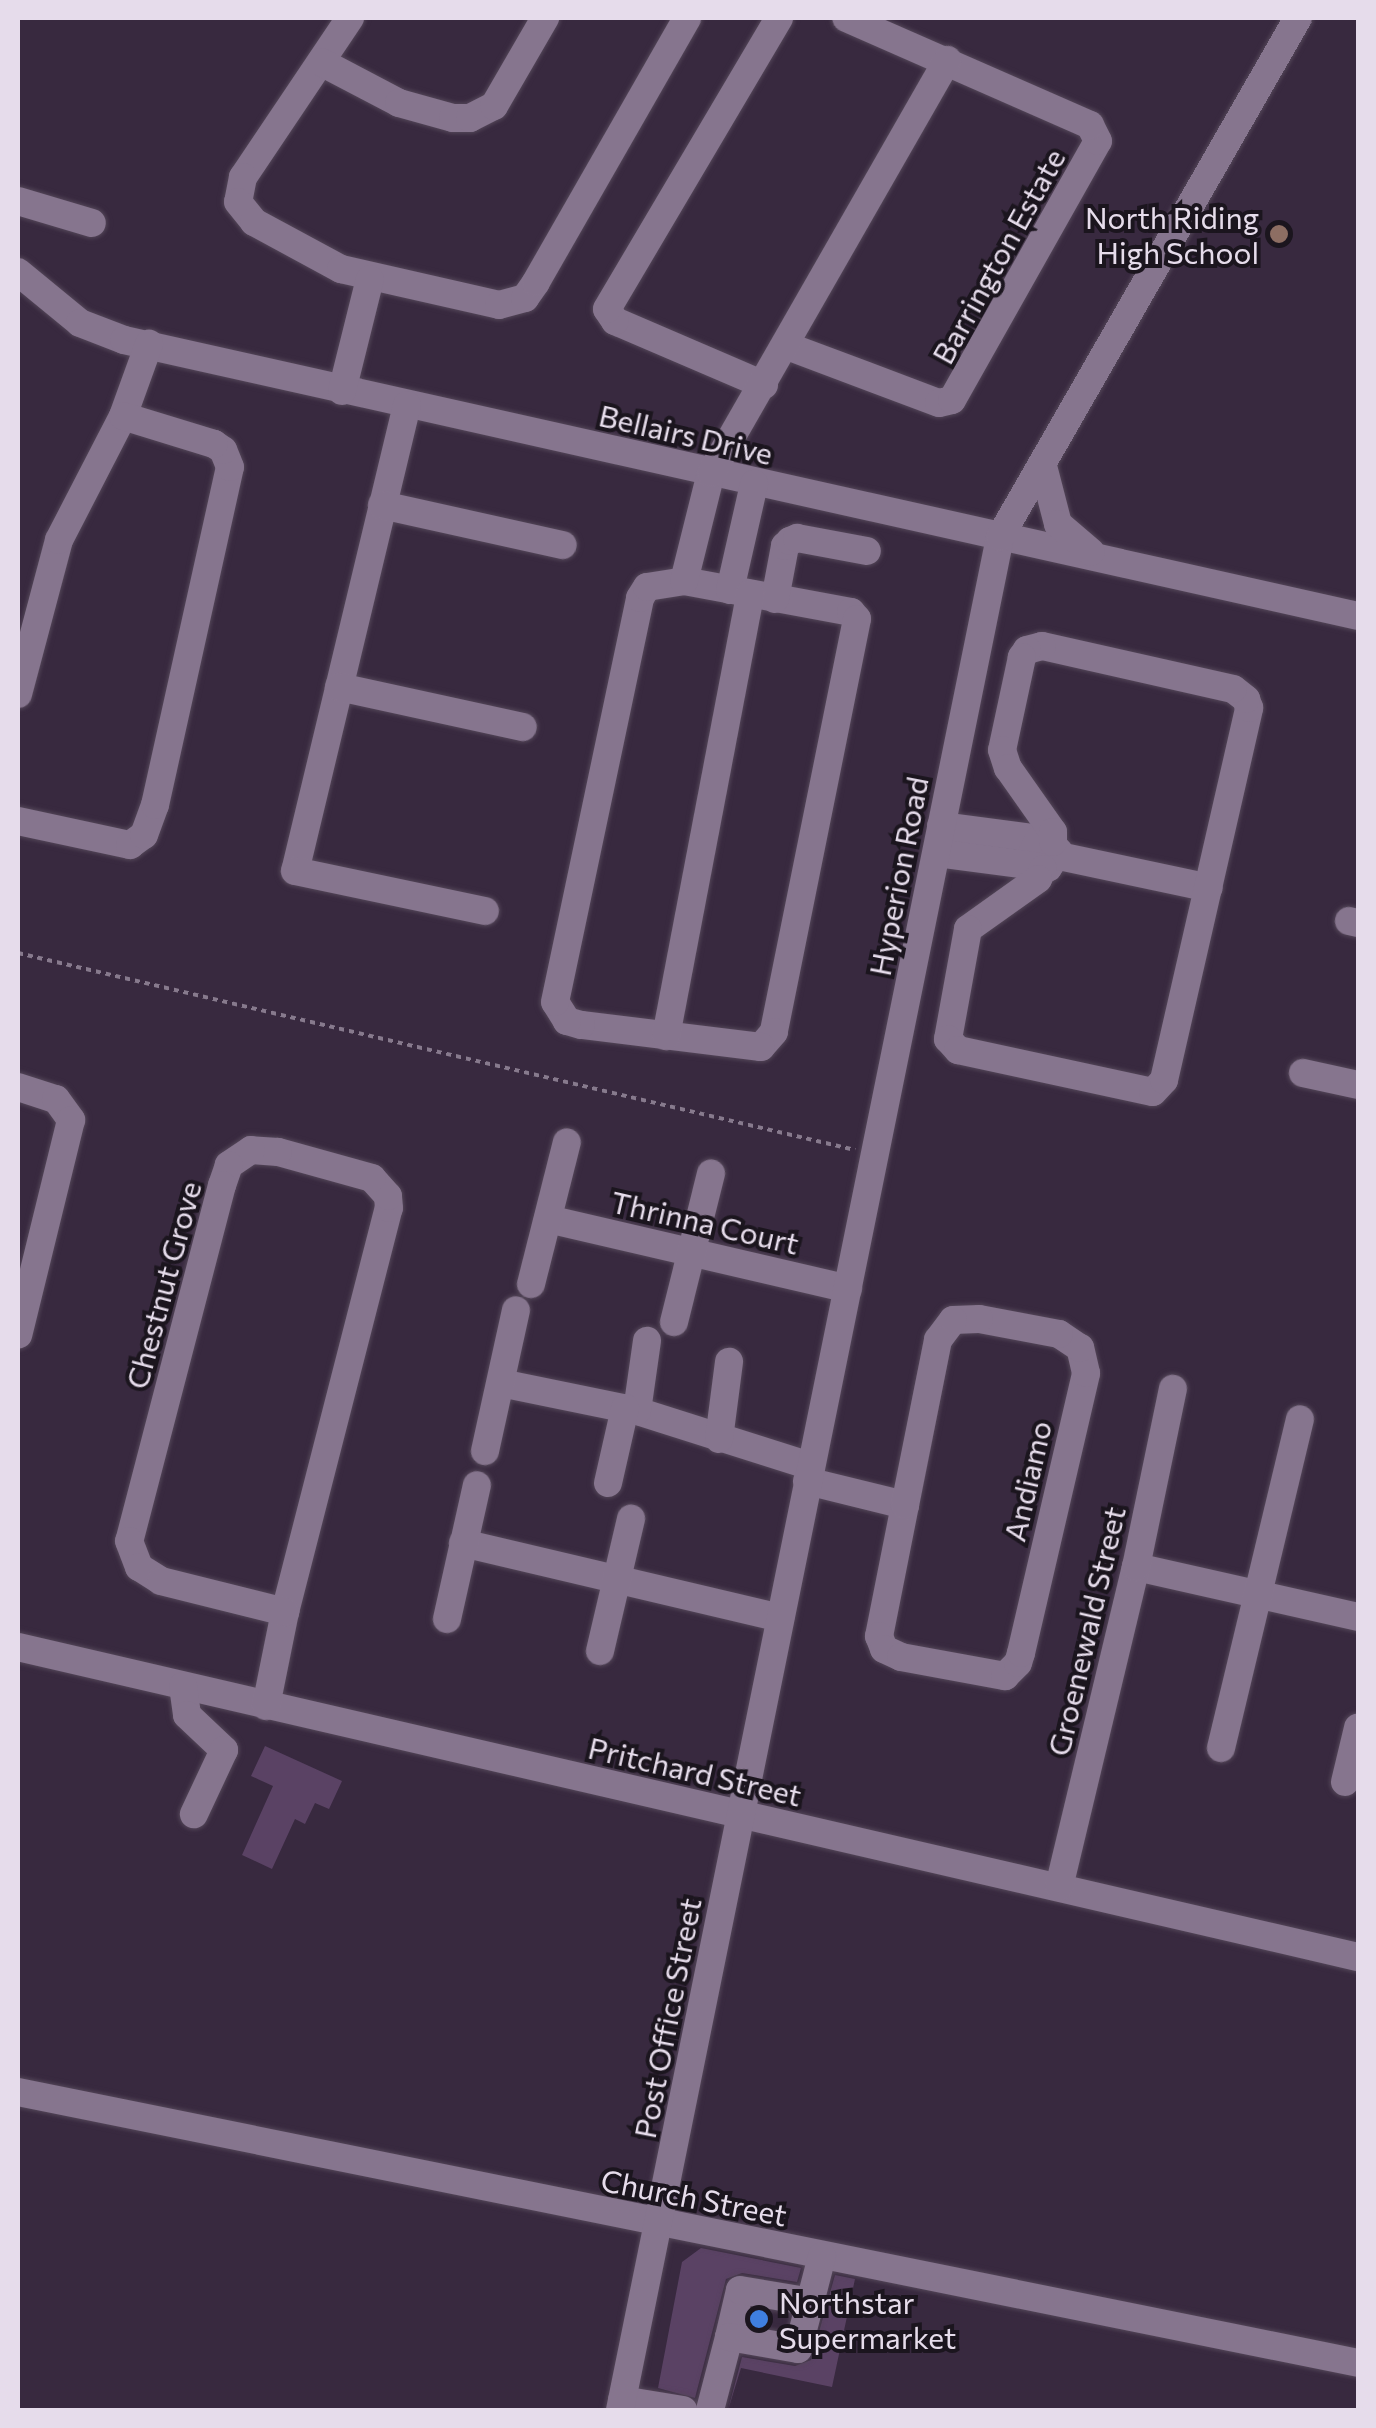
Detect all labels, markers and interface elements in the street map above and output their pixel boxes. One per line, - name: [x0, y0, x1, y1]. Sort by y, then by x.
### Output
- street label: Barrington Estate: [924, 142, 1072, 370]
- place label: North Riding High School: [1085, 199, 1259, 270]
- marker: North Riding High School: [1268, 223, 1290, 245]
- street label: Bellairs Drive: [596, 397, 776, 471]
- street label: Hyperion Road: [861, 773, 935, 979]
- street label: Chestnut Grove: [118, 1177, 208, 1393]
- street label: Thrinna Court: [608, 1183, 802, 1261]
- street label: Andiamo: [996, 1417, 1058, 1545]
- street label: Groenewald Street: [1040, 1503, 1132, 1759]
- street label: Pritchard Street: [585, 1729, 805, 1813]
- street label: Post Office Street: [626, 1895, 708, 2141]
- street label: Church Street: [598, 2161, 790, 2233]
- place label: Northstar Supermarket: [779, 2284, 956, 2354]
- marker: Northstar Supermarket: [748, 2308, 770, 2330]

